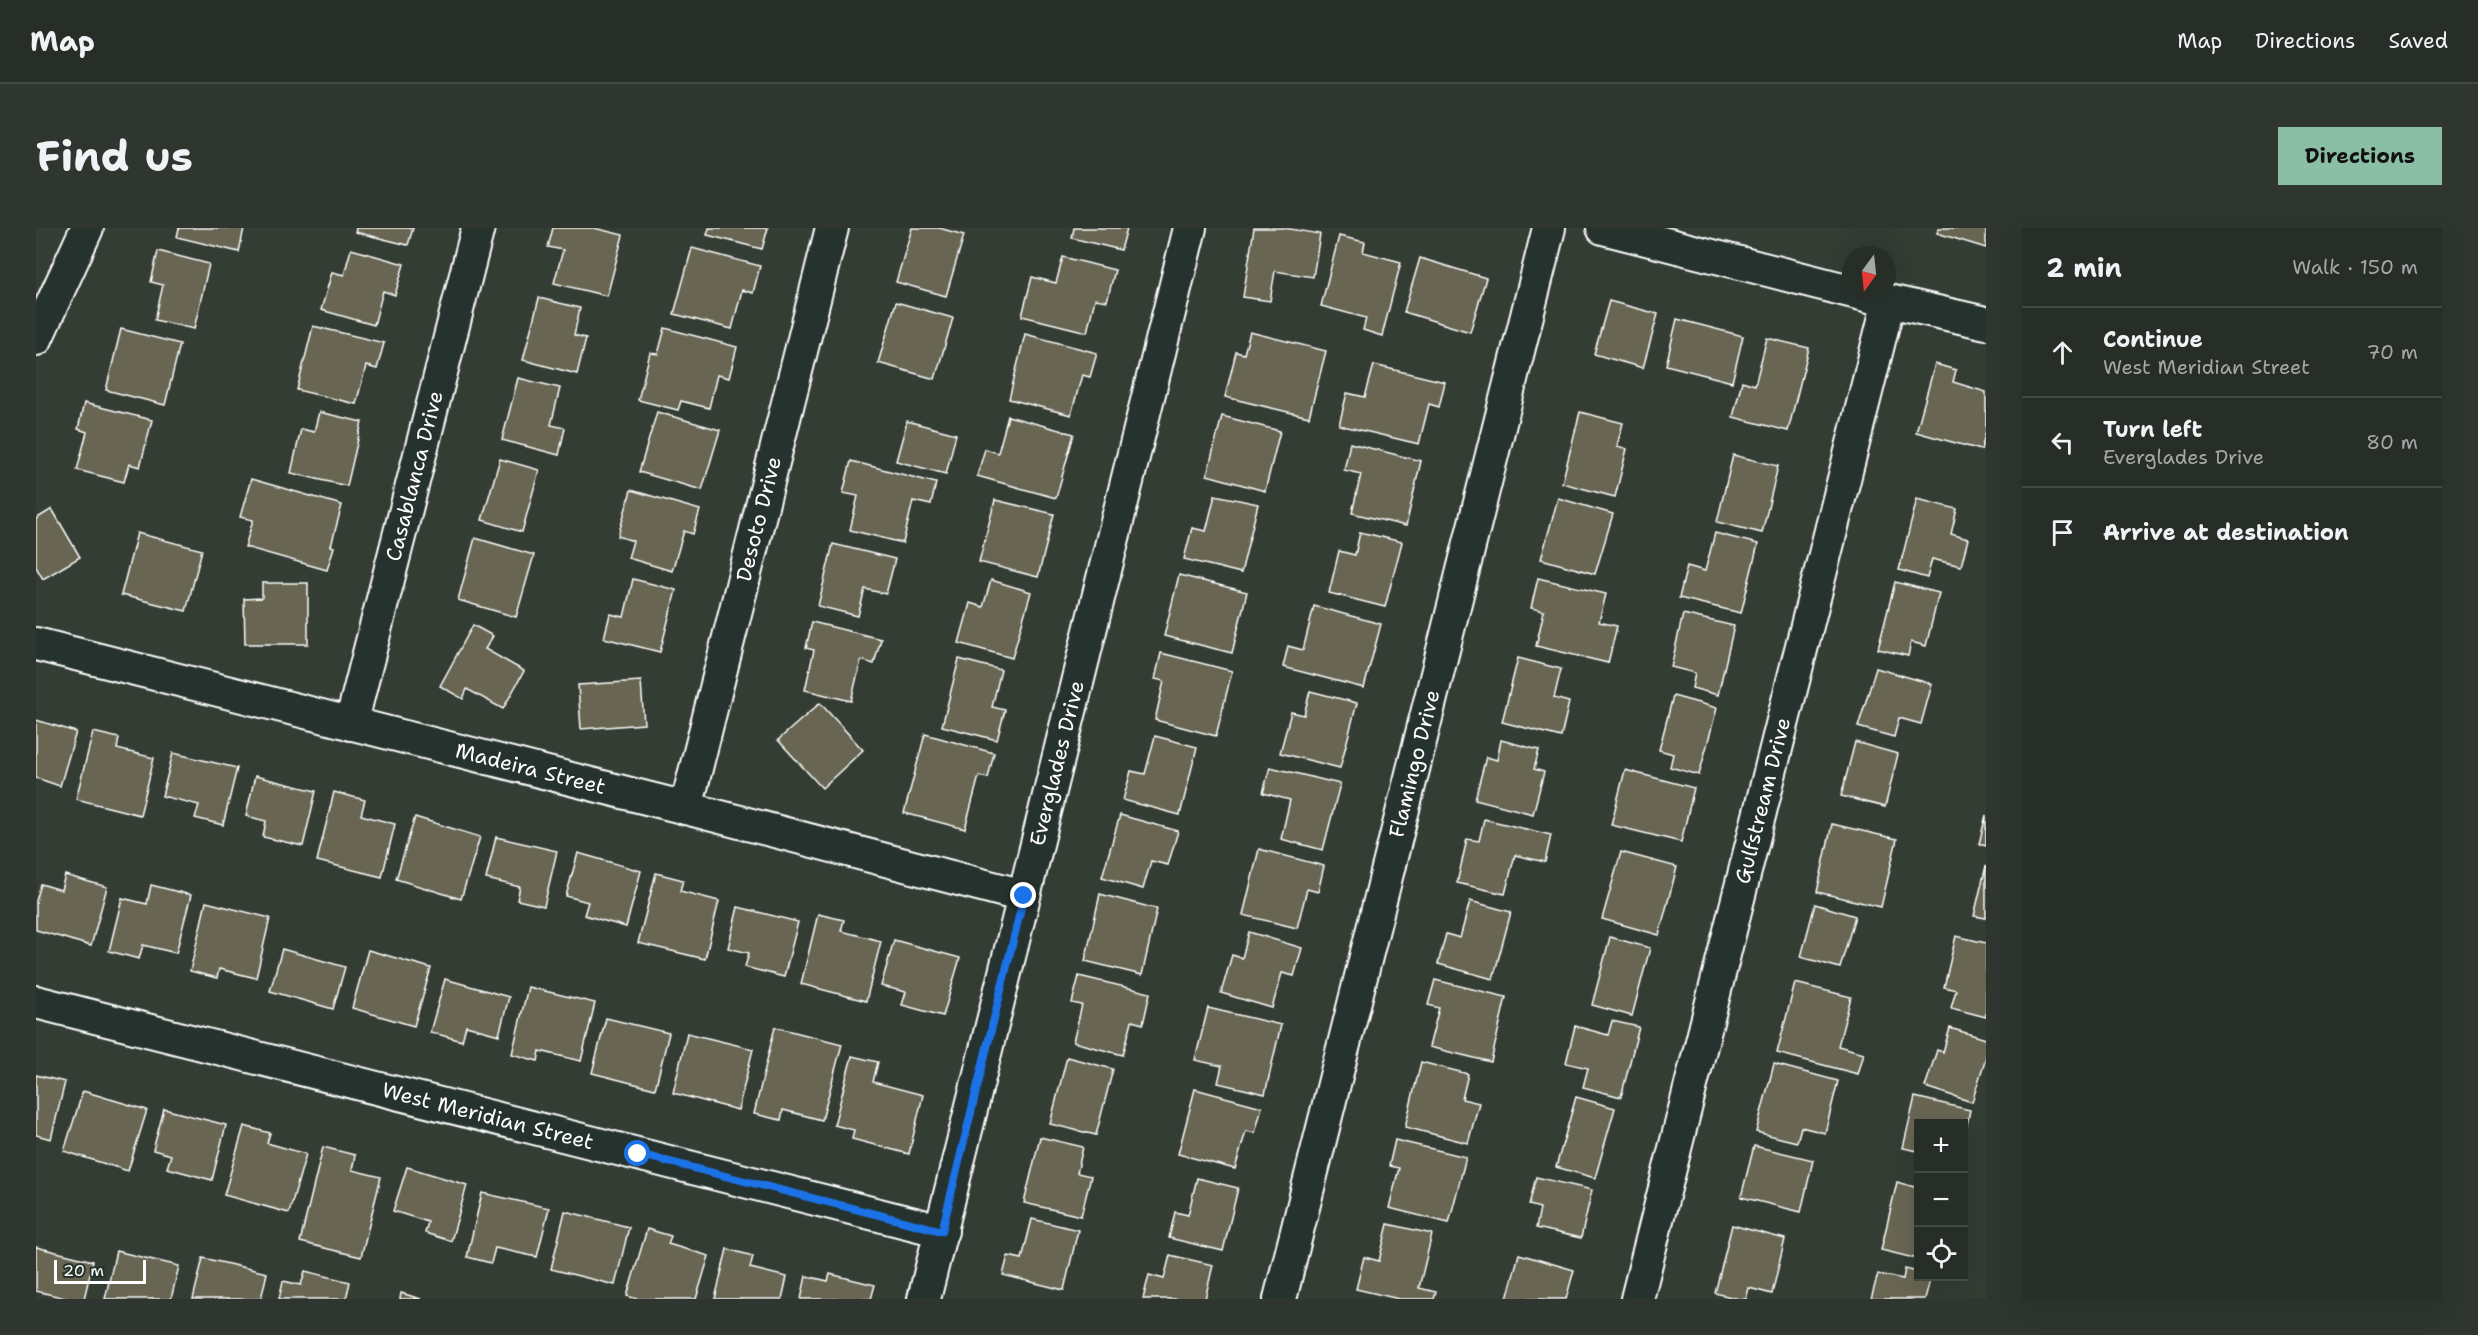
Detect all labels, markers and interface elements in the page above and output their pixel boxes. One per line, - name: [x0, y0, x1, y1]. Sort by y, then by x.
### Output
- text: Map: [30, 22, 95, 60]
- text: Map: [2177, 27, 2222, 55]
- text: Directions: [2255, 27, 2355, 55]
- text: Saved: [2388, 27, 2448, 55]
- button: Directions: [2278, 127, 2442, 185]
- text: Find us: [36, 128, 193, 184]
- north arrow: [1842, 246, 1896, 300]
- text: 2 min: [2046, 250, 2122, 285]
- text: Walk · 150 m: [2292, 254, 2418, 280]
- text: Continue: [2103, 325, 2203, 354]
- icon: ahead: [2046, 336, 2079, 369]
- text: 70 m: [2366, 339, 2418, 365]
- text: West Meridian Street: [2103, 354, 2310, 380]
- street label: Casablanca Drive: [379, 388, 450, 564]
- text: Turn left: [2103, 415, 2202, 444]
- icon: left: [2046, 426, 2079, 459]
- text: 80 m: [2366, 429, 2418, 455]
- text: Everglades Drive: [2103, 444, 2264, 470]
- street label: Desoto Drive: [730, 454, 788, 584]
- icon: arrive: [2046, 516, 2079, 549]
- text: Arrive at destination: [2103, 518, 2349, 547]
- street label: Everglades Drive: [1023, 678, 1091, 849]
- street label: Flamingo Drive: [1382, 687, 1446, 840]
- street label: Gulfstream Drive: [1728, 714, 1797, 887]
- street label: Madeira Street: [452, 736, 609, 801]
- route end: [1010, 882, 1036, 908]
- street label: West Meridian Street: [379, 1076, 597, 1156]
- map controls: [1914, 1119, 1968, 1281]
- button: +: [1914, 1119, 1968, 1173]
- route start: [624, 1140, 650, 1166]
- button: −: [1914, 1173, 1968, 1227]
- button: locate: [1914, 1227, 1968, 1281]
- scale bar: [54, 1257, 146, 1284]
- text: 20 m: [63, 1260, 104, 1281]

